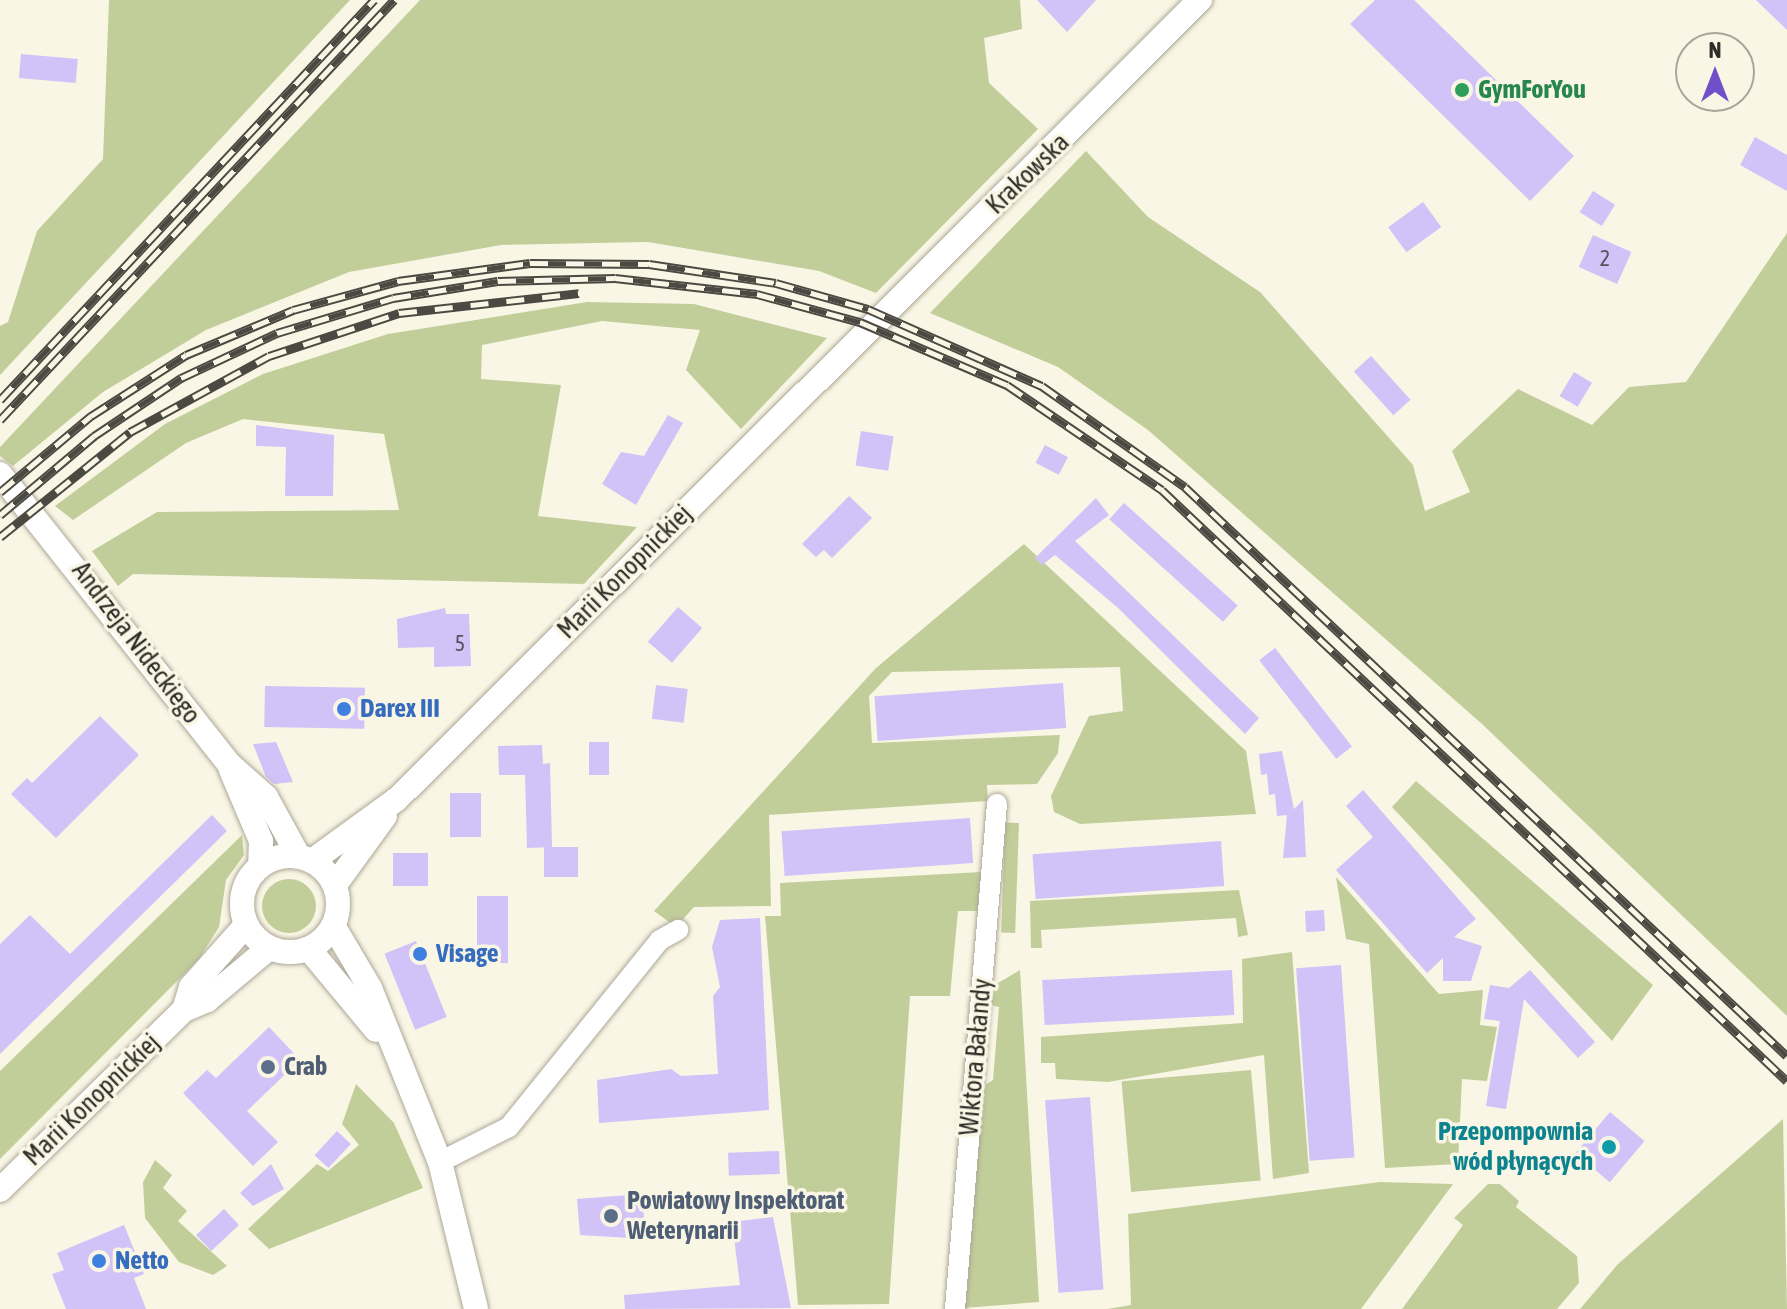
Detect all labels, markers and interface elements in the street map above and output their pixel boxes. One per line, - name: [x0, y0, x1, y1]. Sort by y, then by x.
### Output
- north arrow: [1675, 32, 1755, 112]
- text: N: [1709, 37, 1721, 63]
- place label: GymForYou: [1478, 74, 1586, 106]
- marker: GymForYou: [1453, 81, 1471, 99]
- street label: Krakowska: [980, 127, 1076, 221]
- house number: 2: [1600, 246, 1610, 272]
- street label: Marii Konopnickiej: [551, 498, 699, 646]
- street label: Andrzeja Nideckiego: [65, 556, 207, 730]
- house number: 5: [455, 631, 465, 657]
- place label: Darex III: [360, 693, 440, 725]
- marker: Darex III: [335, 700, 353, 718]
- place label: Visage: [436, 938, 498, 970]
- marker: Visage: [411, 945, 429, 963]
- street label: Wiktora Bałandy: [954, 977, 998, 1137]
- street label: Marii Konopnickiej: [18, 1027, 166, 1173]
- place label: Crab: [284, 1051, 327, 1083]
- marker: Crab: [259, 1058, 277, 1076]
- place label: Przepompownia wód płynących: [1438, 1116, 1593, 1178]
- marker: Przepompownia wód płynących: [1600, 1138, 1618, 1156]
- place label: Powiatowy Inspektorat Weterynarii: [627, 1185, 844, 1246]
- marker: Powiatowy Inspektorat Weterynarii: [602, 1207, 620, 1225]
- place label: Netto: [115, 1245, 169, 1277]
- marker: Netto: [90, 1252, 108, 1270]

